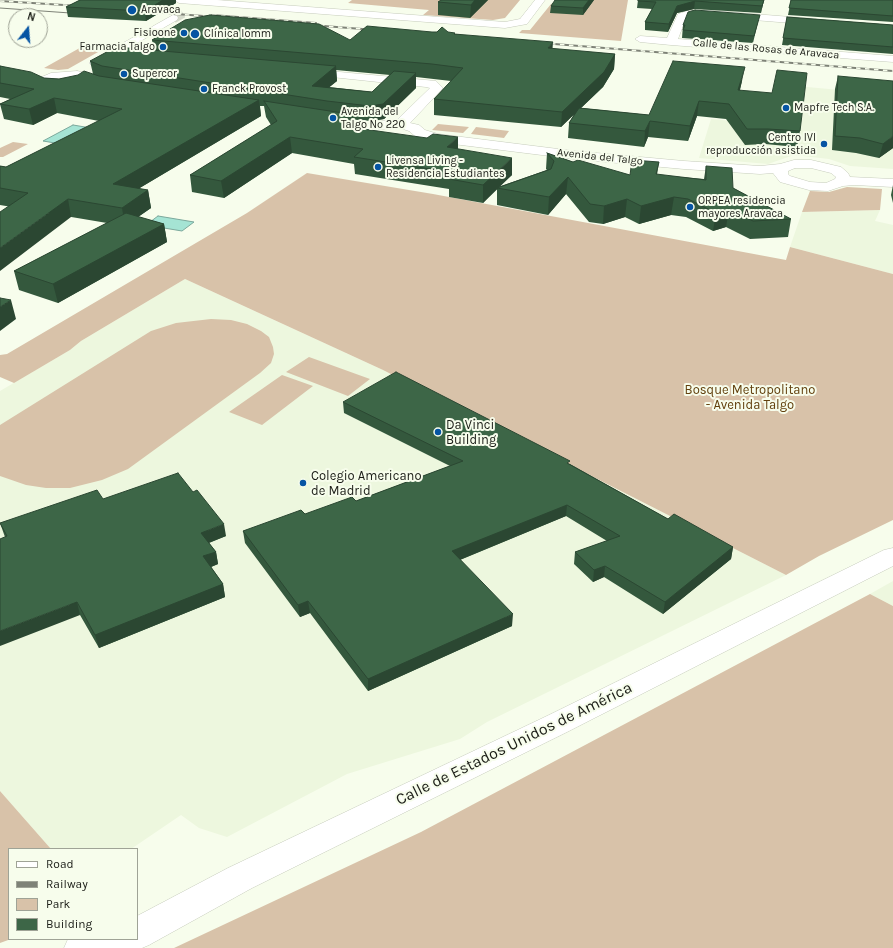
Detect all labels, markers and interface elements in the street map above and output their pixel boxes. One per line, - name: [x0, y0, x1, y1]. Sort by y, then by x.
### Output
- place label: Aravaca: [141, 3, 181, 17]
- marker: Aravaca: [126, 4, 138, 16]
- north arrow: [8, 8, 48, 48]
- text: N: [26, 10, 37, 24]
- place label: Fisioone: [134, 26, 176, 40]
- place label: Clínica Iomm: [204, 27, 271, 41]
- marker: Fisioone: [179, 28, 189, 38]
- marker: Clínica Iomm: [189, 28, 201, 40]
- street label: Calle de las Rosas de Aravaca: [692, 36, 840, 62]
- place label: Farmacia Talgo: [80, 40, 155, 54]
- marker: Farmacia Talgo: [158, 42, 168, 52]
- place label: Supercor: [132, 67, 177, 81]
- marker: Supercor: [119, 69, 129, 79]
- place label: Franck Provost: [212, 82, 286, 96]
- marker: Franck Provost: [199, 84, 209, 94]
- place label: Mapfre Tech S.A.: [794, 101, 874, 115]
- marker: Mapfre Tech S.A.: [781, 103, 791, 113]
- place label: Avenida del Talgo Nº 220: [341, 105, 405, 131]
- marker: Avenida del Talgo Nº 220: [328, 113, 338, 123]
- place label: Centro IVI reproducción asistida: [706, 131, 816, 157]
- marker: Centro IVI reproducción asistida: [819, 139, 829, 149]
- street label: Avenida del Talgo: [556, 146, 644, 168]
- place label: Livensa Living - Residencia Estudiantes: [386, 154, 505, 180]
- marker: Livensa Living - Residencia Estudiantes: [373, 162, 383, 172]
- place label: ORPEA residencia mayores Aravaca: [698, 194, 786, 220]
- marker: ORPEA residencia mayores Aravaca: [685, 202, 695, 212]
- park label: Bosque Metropolitano - Avenida Talgo: [685, 382, 815, 413]
- place label: Da Vinci Building: [446, 417, 496, 448]
- marker: Da Vinci Building: [433, 427, 443, 437]
- place label: Colegio Americano de Madrid: [311, 468, 421, 499]
- marker: Colegio Americano de Madrid: [298, 478, 308, 488]
- street label: Calle de Estados Unidos de América: [393, 678, 635, 810]
- legend: [8, 848, 138, 940]
- text: Road: [46, 857, 74, 871]
- text: Railway: [46, 877, 88, 891]
- text: Park: [46, 897, 70, 911]
- text: Building: [46, 917, 92, 931]

